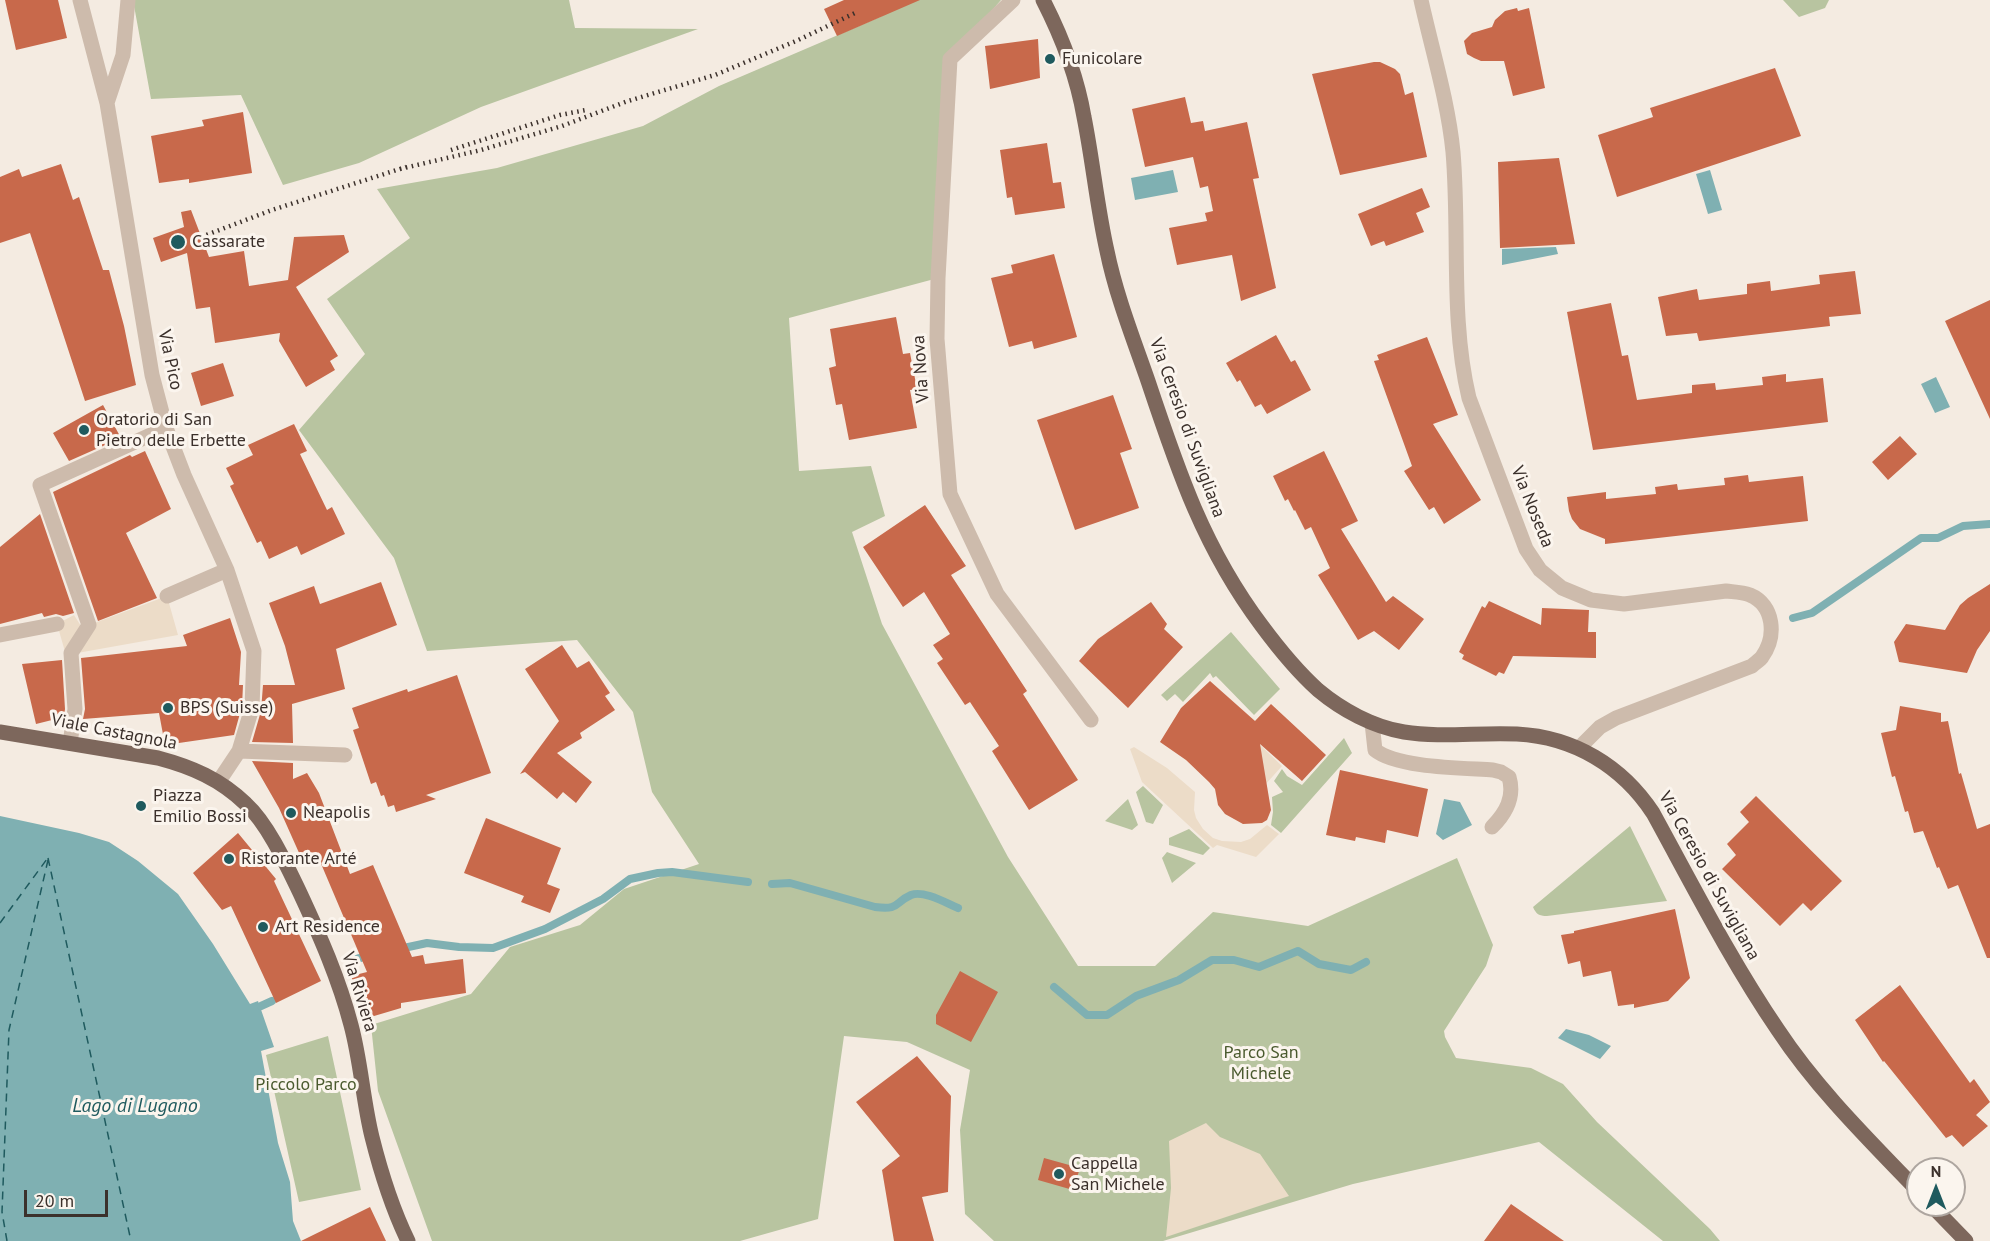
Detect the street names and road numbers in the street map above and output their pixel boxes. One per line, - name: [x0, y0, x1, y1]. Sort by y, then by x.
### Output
- street label: Via Pico: [153, 328, 187, 392]
- street label: Via Nova: [908, 334, 934, 404]
- street label: Via Ceresio di Suvigliana: [1144, 335, 1230, 521]
- street label: Via Noseda: [1506, 463, 1558, 551]
- street label: Viale Castagnola: [49, 709, 179, 755]
- street label: Via Ceresio di Suvigliana: [1654, 788, 1764, 964]
- street label: Via Riviera: [337, 950, 381, 1034]

